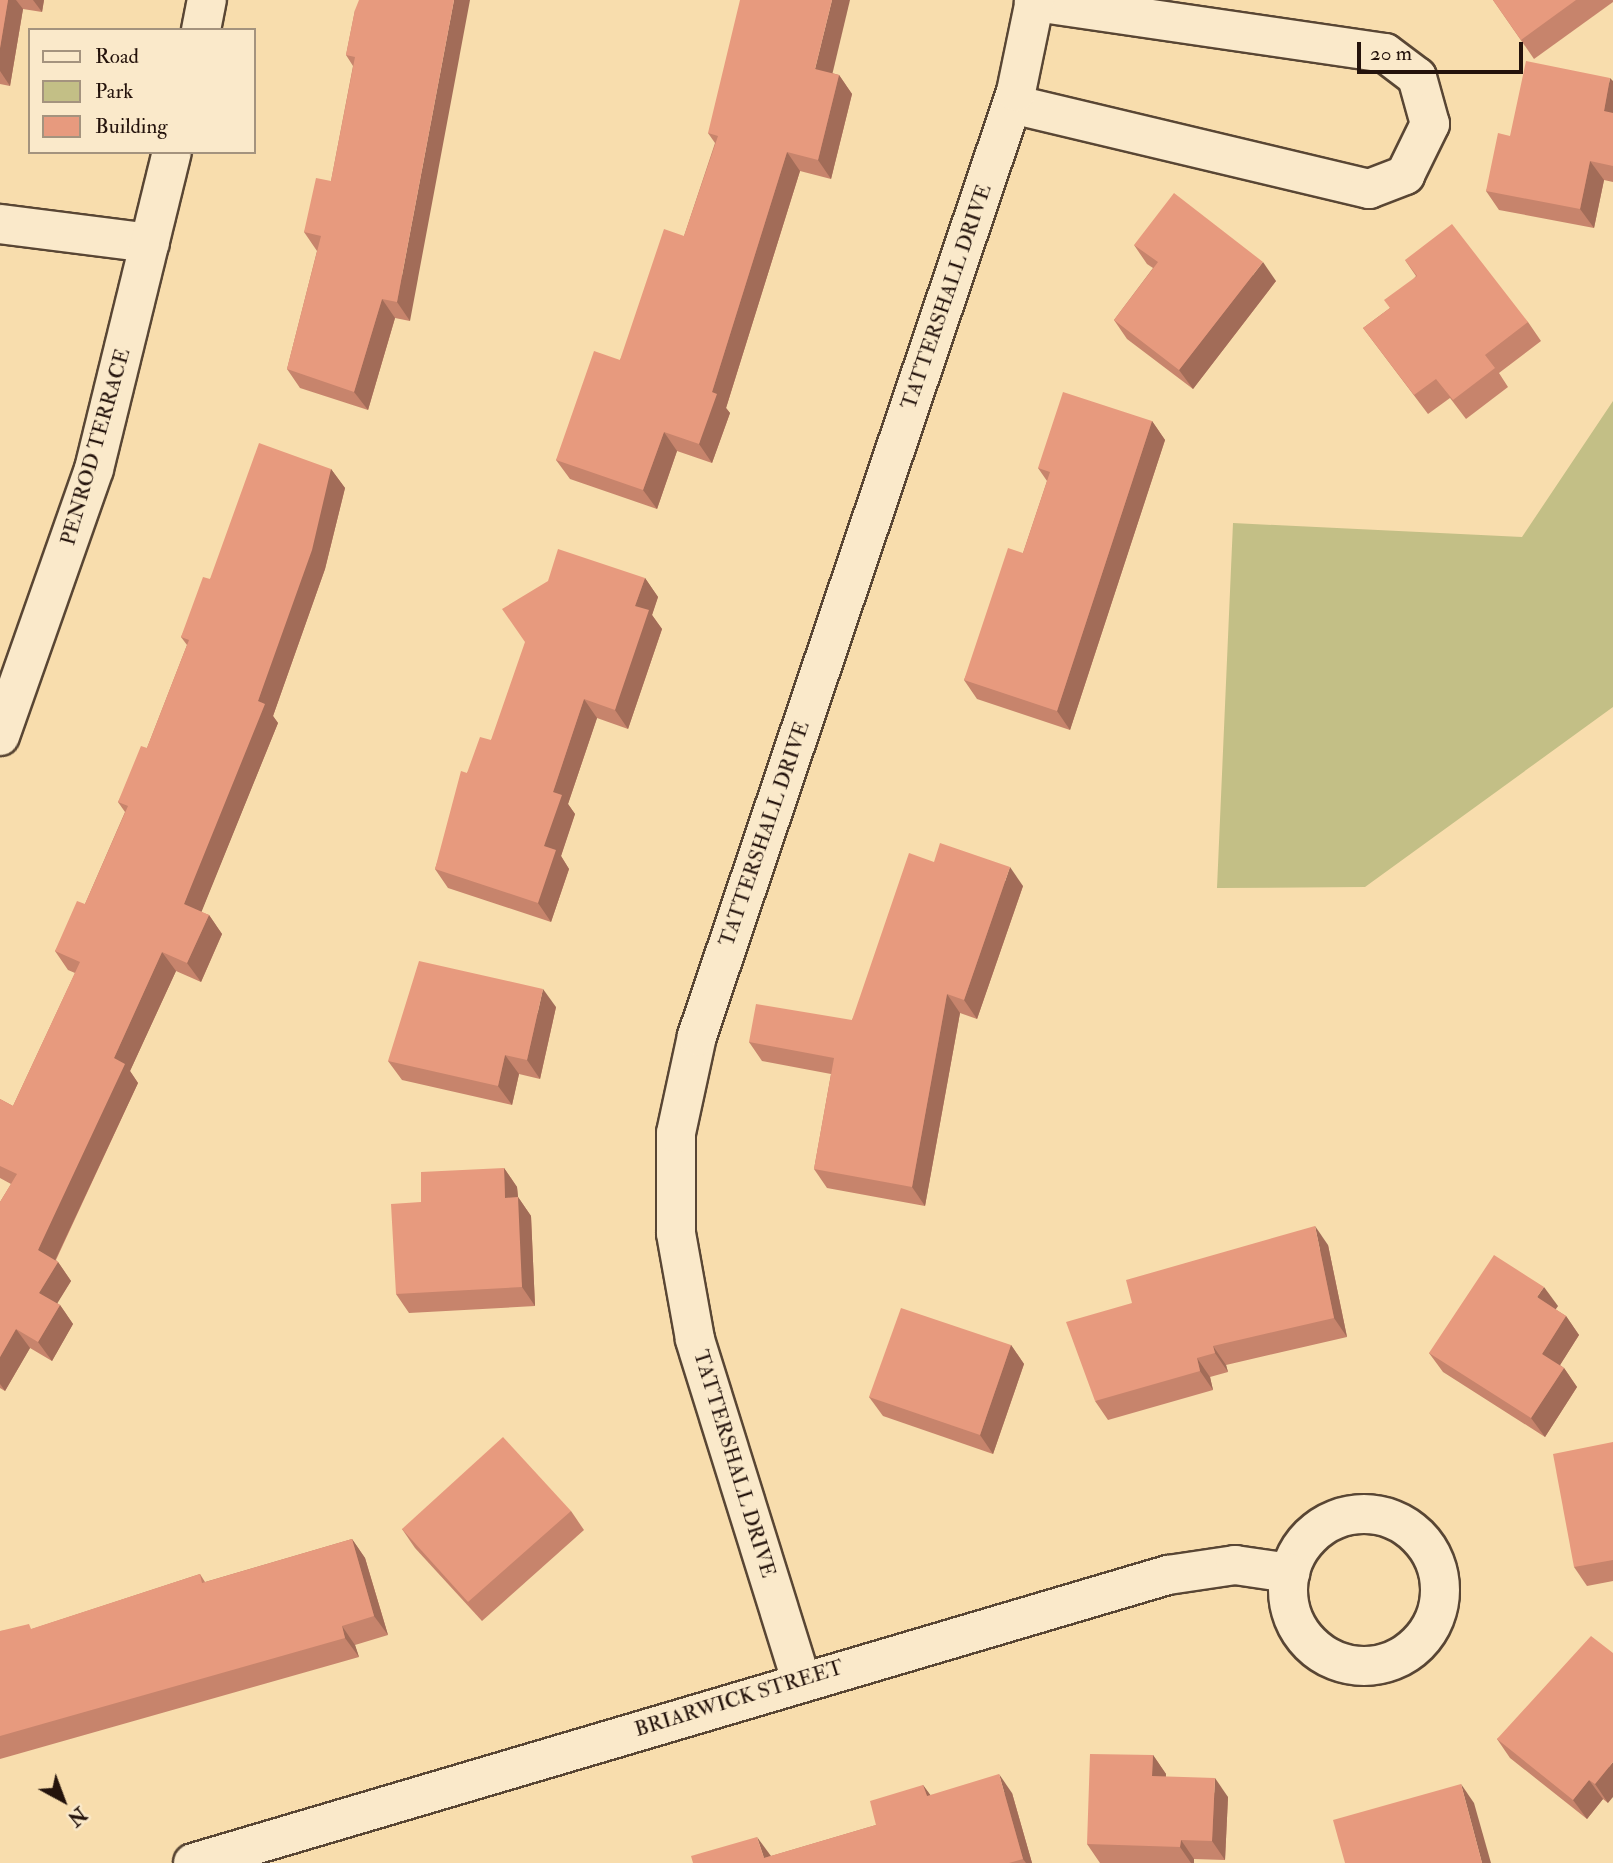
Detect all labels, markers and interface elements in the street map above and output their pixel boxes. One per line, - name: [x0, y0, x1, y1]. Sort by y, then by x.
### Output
- legend: [28, 28, 256, 154]
- scale bar: [1361, 28, 1527, 72]
- text: 20 m: [1370, 40, 1412, 67]
- text: Road: [95, 43, 139, 70]
- text: Park: [95, 78, 133, 105]
- text: Building: [95, 113, 168, 140]
- street label: TATTERSHALL DRIVE: [897, 181, 997, 413]
- street label: PENROD TERRACE: [56, 346, 136, 548]
- street label: TATTERSHALL DRIVE: [715, 718, 815, 950]
- street label: TATTERSHALL DRIVE: [687, 1347, 781, 1581]
- street label: BRIARWICK STREET: [632, 1655, 846, 1743]
- north arrow: [28, 1765, 98, 1835]
- text: N: [62, 1801, 91, 1830]

